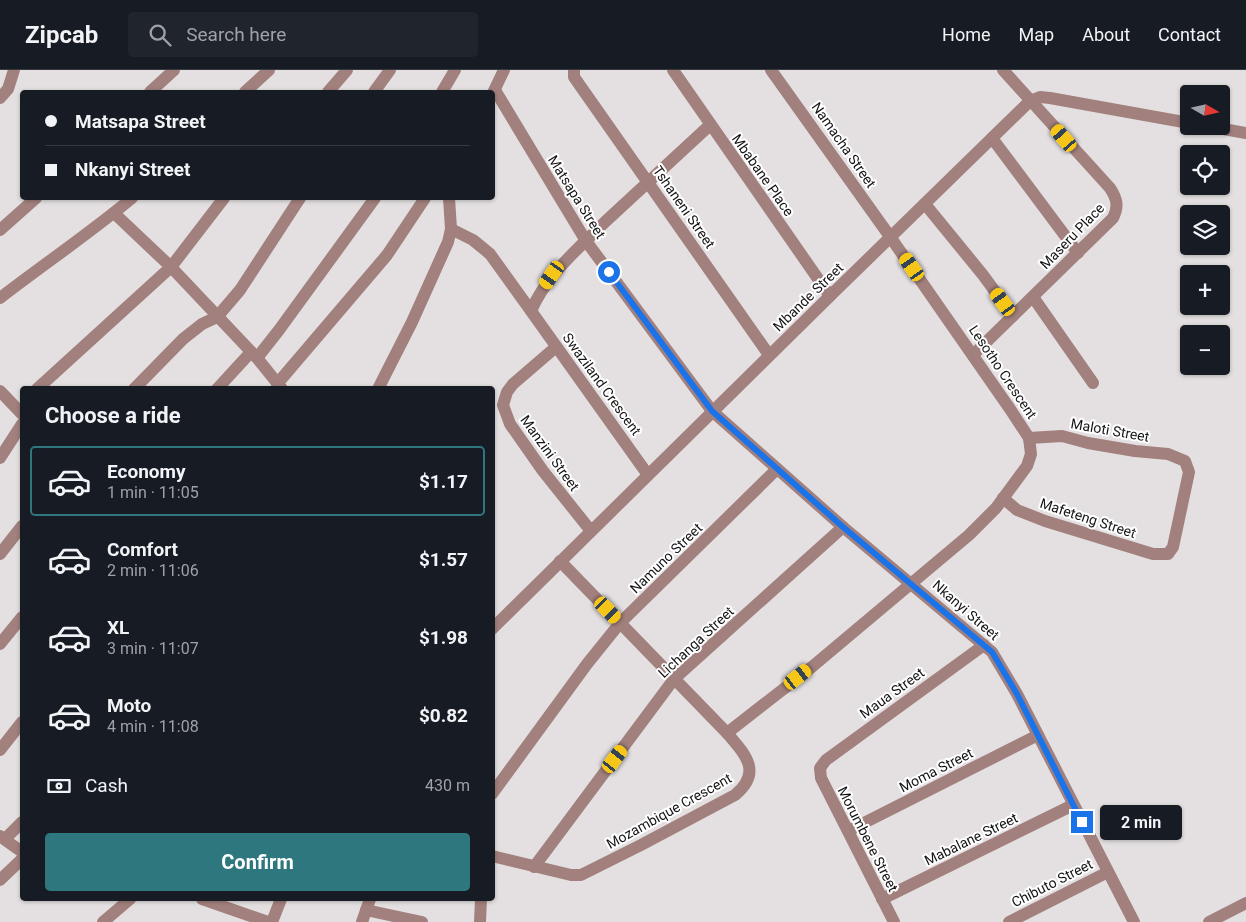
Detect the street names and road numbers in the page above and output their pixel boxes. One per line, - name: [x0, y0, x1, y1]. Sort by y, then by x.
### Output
- street label: Namacha Street: [809, 99, 880, 191]
- street label: Mbabane Place: [729, 131, 797, 219]
- street label: Matsapa Street: [545, 152, 609, 242]
- street label: Tshaneni Street: [650, 163, 719, 252]
- street label: Maseru Place: [1037, 200, 1107, 272]
- street label: Mbande Street: [770, 259, 847, 334]
- street label: Lesotho Crescent: [966, 322, 1040, 422]
- street label: Swaziland Crescent: [560, 330, 645, 439]
- street label: Manzini Street: [517, 412, 583, 494]
- street label: Maloti Street: [1069, 415, 1151, 445]
- street label: Mafeteng Street: [1038, 495, 1138, 541]
- street label: Namuno Street: [627, 519, 706, 596]
- street label: Nkanyi Street: [929, 577, 1003, 643]
- street label: Lichanga Street: [655, 603, 737, 681]
- street label: Maua Street: [857, 664, 928, 722]
- street label: Moma Street: [896, 744, 976, 795]
- street label: Mozambique Crescent: [604, 770, 735, 852]
- street label: Morumbene Street: [835, 784, 902, 895]
- street label: Mabalane Street: [922, 809, 1021, 869]
- street label: Chibuto Street: [1009, 856, 1095, 910]

